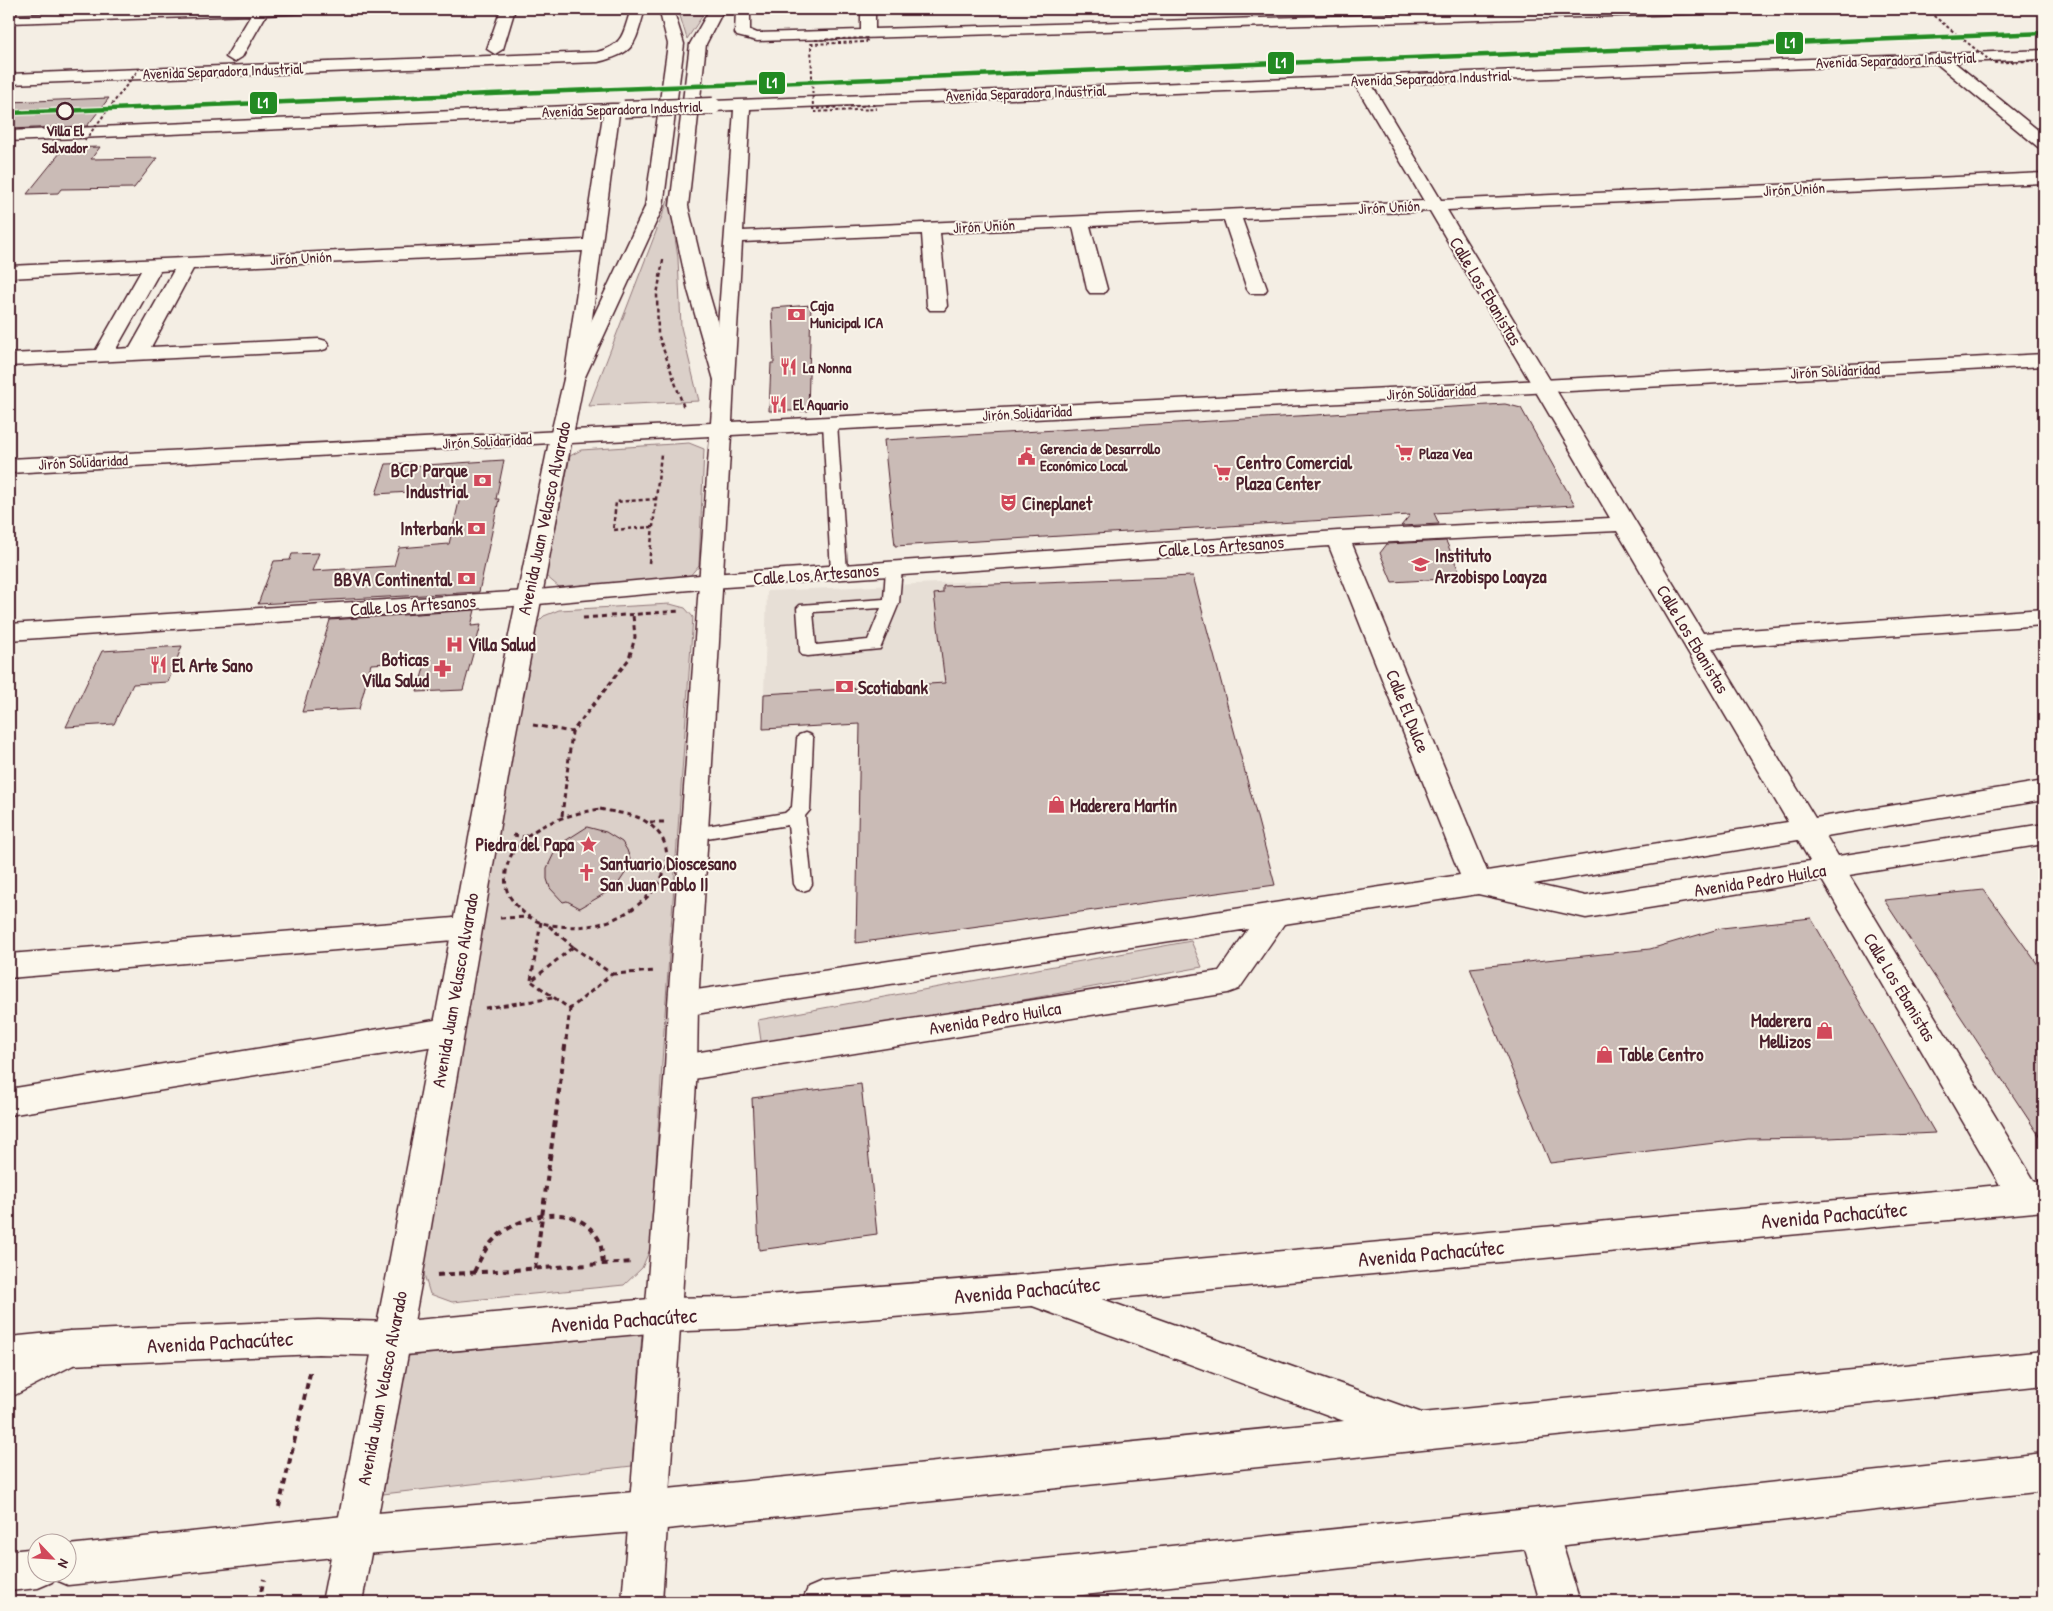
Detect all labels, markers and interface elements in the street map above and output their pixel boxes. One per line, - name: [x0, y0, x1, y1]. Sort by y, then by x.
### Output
- line badge: L1: [1775, 31, 1804, 55]
- text: L1: [1785, 33, 1795, 52]
- street label: Avenida Separadora Industrial: [1815, 47, 1977, 73]
- line badge: L1: [1267, 51, 1295, 75]
- text: L1: [1276, 53, 1286, 72]
- street label: Avenida Separadora Industrial: [142, 58, 304, 84]
- street label: Avenida Separadora Industrial: [1350, 65, 1512, 91]
- line badge: L1: [758, 71, 786, 95]
- text: L1: [767, 73, 777, 92]
- street label: Avenida Separadora Industrial: [945, 80, 1107, 106]
- line badge: L1: [249, 91, 278, 115]
- text: L1: [258, 93, 268, 112]
- street label: Avenida Separadora Industrial: [541, 96, 703, 122]
- marker: Villa El Salvador: [56, 102, 74, 120]
- place label: Villa El Salvador: [42, 120, 88, 158]
- street label: Jirón Unión: [1762, 177, 1826, 201]
- street label: Jirón Unión: [1357, 195, 1421, 219]
- street label: Jirón Unión: [952, 214, 1016, 238]
- street label: Calle Los Ebanistas: [1444, 232, 1528, 350]
- street label: Jirón Unión: [269, 246, 333, 270]
- place label: Caja Municipal ICA: [810, 295, 884, 334]
- bank icon: Caja Municipal ICA: [786, 304, 806, 324]
- restaurant icon: La Nonna: [779, 357, 799, 377]
- place label: La Nonna: [803, 357, 851, 378]
- street label: Jirón Solidaridad: [1790, 358, 1880, 384]
- street label: Jirón Solidaridad: [1386, 379, 1476, 405]
- restaurant icon: El Aquario: [769, 394, 789, 414]
- place label: El Aquario: [793, 394, 848, 416]
- street label: Jirón Solidaridad: [982, 400, 1072, 426]
- street label: Avenida Juan Velasco Alvarado: [511, 419, 577, 617]
- street label: Jirón Solidaridad: [442, 428, 532, 454]
- place label: Gerencia de Desarrollo Económico Local: [1040, 438, 1160, 476]
- supermarket icon: Plaza Vea: [1395, 443, 1415, 463]
- place label: Plaza Vea: [1419, 443, 1472, 464]
- public building icon: Gerencia de Desarrollo Económico Local: [1016, 447, 1036, 467]
- street label: Jirón Solidaridad: [38, 449, 128, 475]
- place label: Centro Comercial Plaza Center: [1236, 450, 1353, 496]
- place label: BCP Parque Industrial: [391, 458, 469, 504]
- supermarket icon: Centro Comercial Plaza Center: [1212, 462, 1232, 482]
- bank icon: BCP Parque Industrial: [472, 470, 492, 490]
- place label: Cineplanet: [1022, 491, 1093, 517]
- theatre icon: Cineplanet: [998, 493, 1018, 513]
- place label: Interbank: [400, 516, 464, 541]
- bank icon: Interbank: [467, 518, 487, 538]
- street label: Calle Los Artesanos: [1157, 529, 1285, 563]
- place label: Instituto Arzobispo Loayza: [1435, 543, 1547, 590]
- school or university icon: Instituto Arzobispo Loayza: [1411, 555, 1431, 575]
- street label: Calle Los Artesanos: [752, 557, 880, 591]
- place label: BBVA Continental: [334, 567, 453, 592]
- bank icon: BBVA Continental: [456, 569, 476, 589]
- street label: Calle Los Ebanistas: [1651, 580, 1735, 698]
- street label: Calle Los Artesanos: [349, 588, 477, 622]
- place label: Villa Salud: [468, 632, 535, 657]
- hospital icon: Villa Salud: [444, 634, 464, 654]
- place label: Boticas Villa Salud: [362, 647, 429, 693]
- place label: El Arte Sano: [172, 653, 254, 678]
- restaurant icon: El Arte Sano: [148, 655, 168, 675]
- pharmacy icon: Boticas Villa Salud: [433, 659, 453, 679]
- street label: Calle El Dulce: [1380, 666, 1436, 756]
- place label: Scotiabank: [858, 675, 928, 700]
- bank icon: Scotiabank: [834, 677, 854, 697]
- place label: Maderera Martín: [1070, 793, 1177, 818]
- shop icon: Maderera Martín: [1046, 795, 1066, 815]
- place label: Piedra del Papa: [475, 832, 575, 858]
- place icon: Piedra del Papa: [578, 834, 598, 854]
- place label: Santuario Dioscesano San Juan Pablo II: [600, 851, 737, 897]
- street label: Avenida Pedro Huilca: [1692, 857, 1828, 903]
- church icon: Santuario Dioscesano San Juan Pablo II: [576, 863, 596, 883]
- street label: Avenida Juan Velasco Alvarado: [426, 891, 484, 1089]
- street label: Calle Los Ebanistas: [1858, 928, 1942, 1046]
- street label: Avenida Pedro Huilca: [927, 995, 1063, 1041]
- place label: Maderera Mellizos: [1751, 1008, 1812, 1054]
- shop icon: Maderera Mellizos: [1815, 1020, 1835, 1040]
- place label: Table Centro: [1618, 1042, 1704, 1067]
- shop icon: Table Centro: [1595, 1044, 1615, 1064]
- street label: Avenida Pachacútec: [1760, 1194, 1909, 1236]
- street label: Avenida Pachacútec: [1357, 1232, 1506, 1274]
- street label: Avenida Pachacútec: [953, 1269, 1102, 1311]
- street label: Avenida Juan Velasco Alvarado: [351, 1289, 413, 1487]
- street label: Avenida Pachacútec: [550, 1300, 699, 1340]
- street label: Avenida Pachacútec: [146, 1324, 295, 1360]
- north arrow: [28, 1534, 78, 1584]
- text: N: [54, 1556, 74, 1572]

